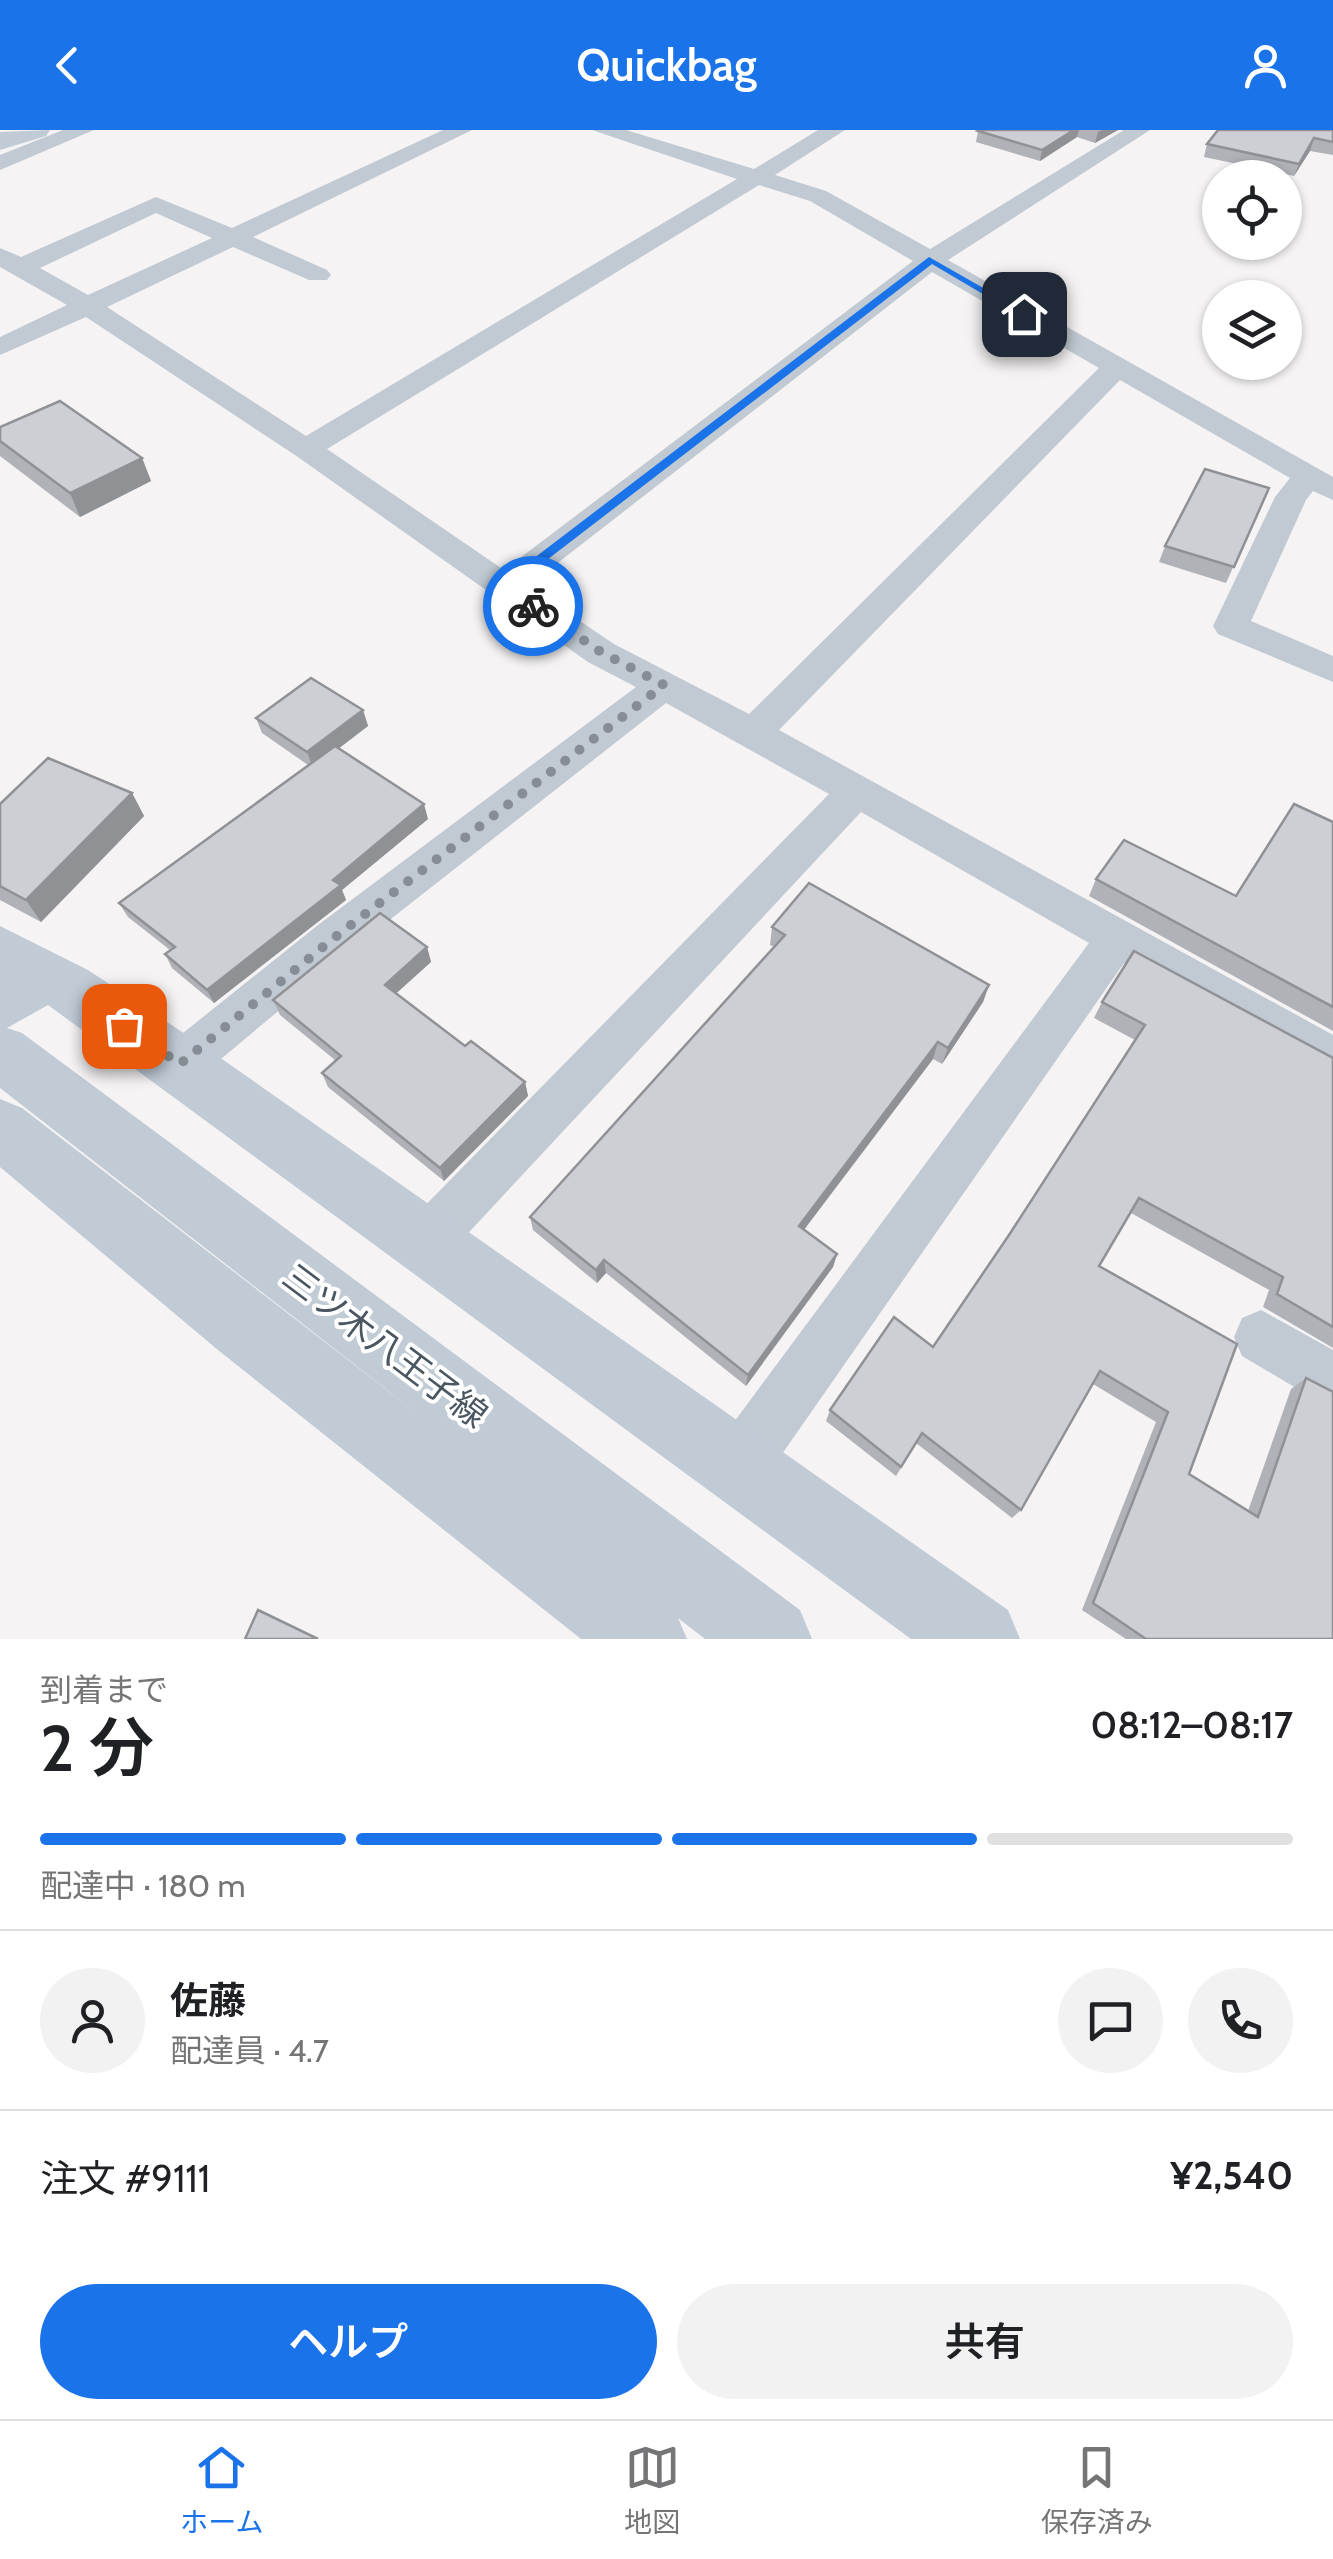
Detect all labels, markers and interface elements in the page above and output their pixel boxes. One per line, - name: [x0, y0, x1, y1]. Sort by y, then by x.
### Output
- icon: back: [40, 38, 95, 93]
- text: Quickbag: [576, 38, 757, 92]
- icon: person: [1238, 38, 1293, 93]
- map controls: [1202, 160, 1302, 380]
- button: locate: [1202, 160, 1302, 260]
- pin: [982, 272, 1067, 357]
- button: layers: [1202, 280, 1302, 380]
- icon: home: [997, 287, 1052, 342]
- courier: [483, 556, 583, 656]
- icon: bike: [506, 579, 561, 634]
- pin: [82, 984, 167, 1069]
- icon: bag: [97, 999, 152, 1054]
- street label: 三ツ木八王子線: [275, 1255, 496, 1436]
- text: 到着まで: [40, 1670, 168, 1709]
- text: 08:12–08:17: [1091, 1701, 1293, 1748]
- text: 2 分: [40, 1708, 154, 1787]
- text: 配達中 · 180 m: [40, 1866, 245, 1905]
- button: person: [40, 1968, 145, 2073]
- button: chat: [1058, 1968, 1163, 2073]
- button: phone: [1188, 1968, 1293, 2073]
- text: 佐藤: [170, 1977, 246, 2024]
- text: 配達員 · 4.7: [170, 2031, 329, 2070]
- text: ¥2,540: [1170, 2152, 1293, 2199]
- text: 注文 #9111: [40, 2155, 210, 2202]
- button: ヘルプ: [40, 2284, 657, 2399]
- button: 共有: [677, 2284, 1293, 2399]
- tab: ホーム: [180, 2440, 263, 2540]
- tab: 地図: [624, 2440, 680, 2540]
- tab: 保存済み: [1041, 2440, 1153, 2540]

